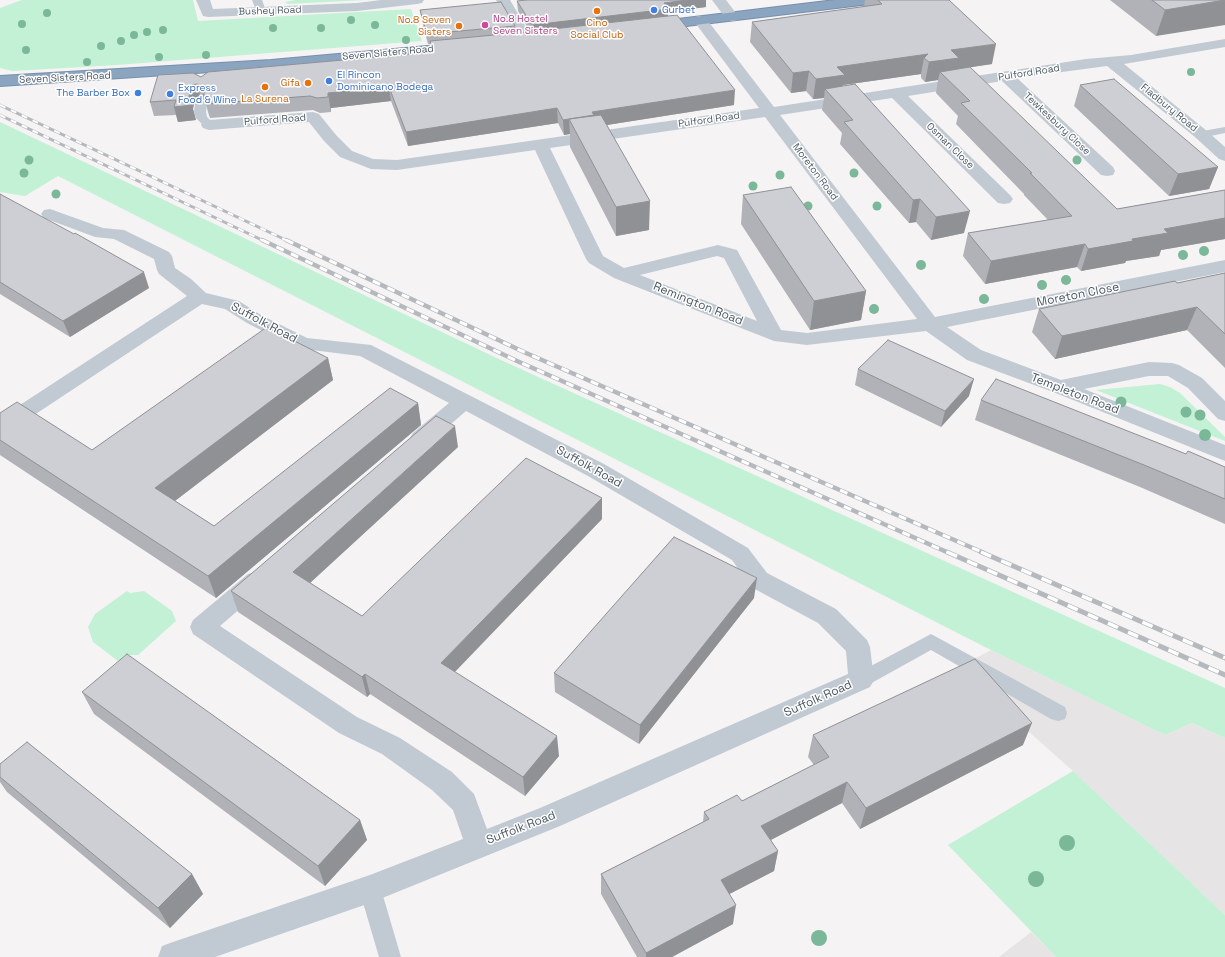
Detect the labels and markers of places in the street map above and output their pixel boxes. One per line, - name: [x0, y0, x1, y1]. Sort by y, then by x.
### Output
- place label: Gurbet: [662, 4, 695, 16]
- marker: Gurbet: [649, 5, 659, 15]
- marker: Cino Social Club: [592, 6, 602, 16]
- place label: No.8 Hostel Seven Sisters: [493, 13, 558, 36]
- place label: No.8 Seven Sisters: [398, 14, 451, 38]
- place label: Cino Social Club: [571, 17, 623, 40]
- marker: No.8 Hostel Seven Sisters: [480, 20, 490, 30]
- marker: No.8 Seven Sisters: [454, 21, 464, 31]
- place label: El Rincon Dominicano Bodega: [337, 69, 433, 92]
- marker: El Rincon Dominicano Bodega: [324, 76, 334, 86]
- place label: Gifa: [281, 77, 300, 89]
- marker: Gifa: [303, 78, 313, 88]
- place label: Express Food & Wine: [178, 82, 237, 106]
- marker: La Surena: [260, 82, 270, 92]
- place label: The Barber Box: [56, 87, 130, 99]
- marker: The Barber Box: [133, 88, 143, 98]
- marker: Express Food & Wine: [165, 89, 175, 99]
- place label: La Surena: [241, 93, 289, 105]

